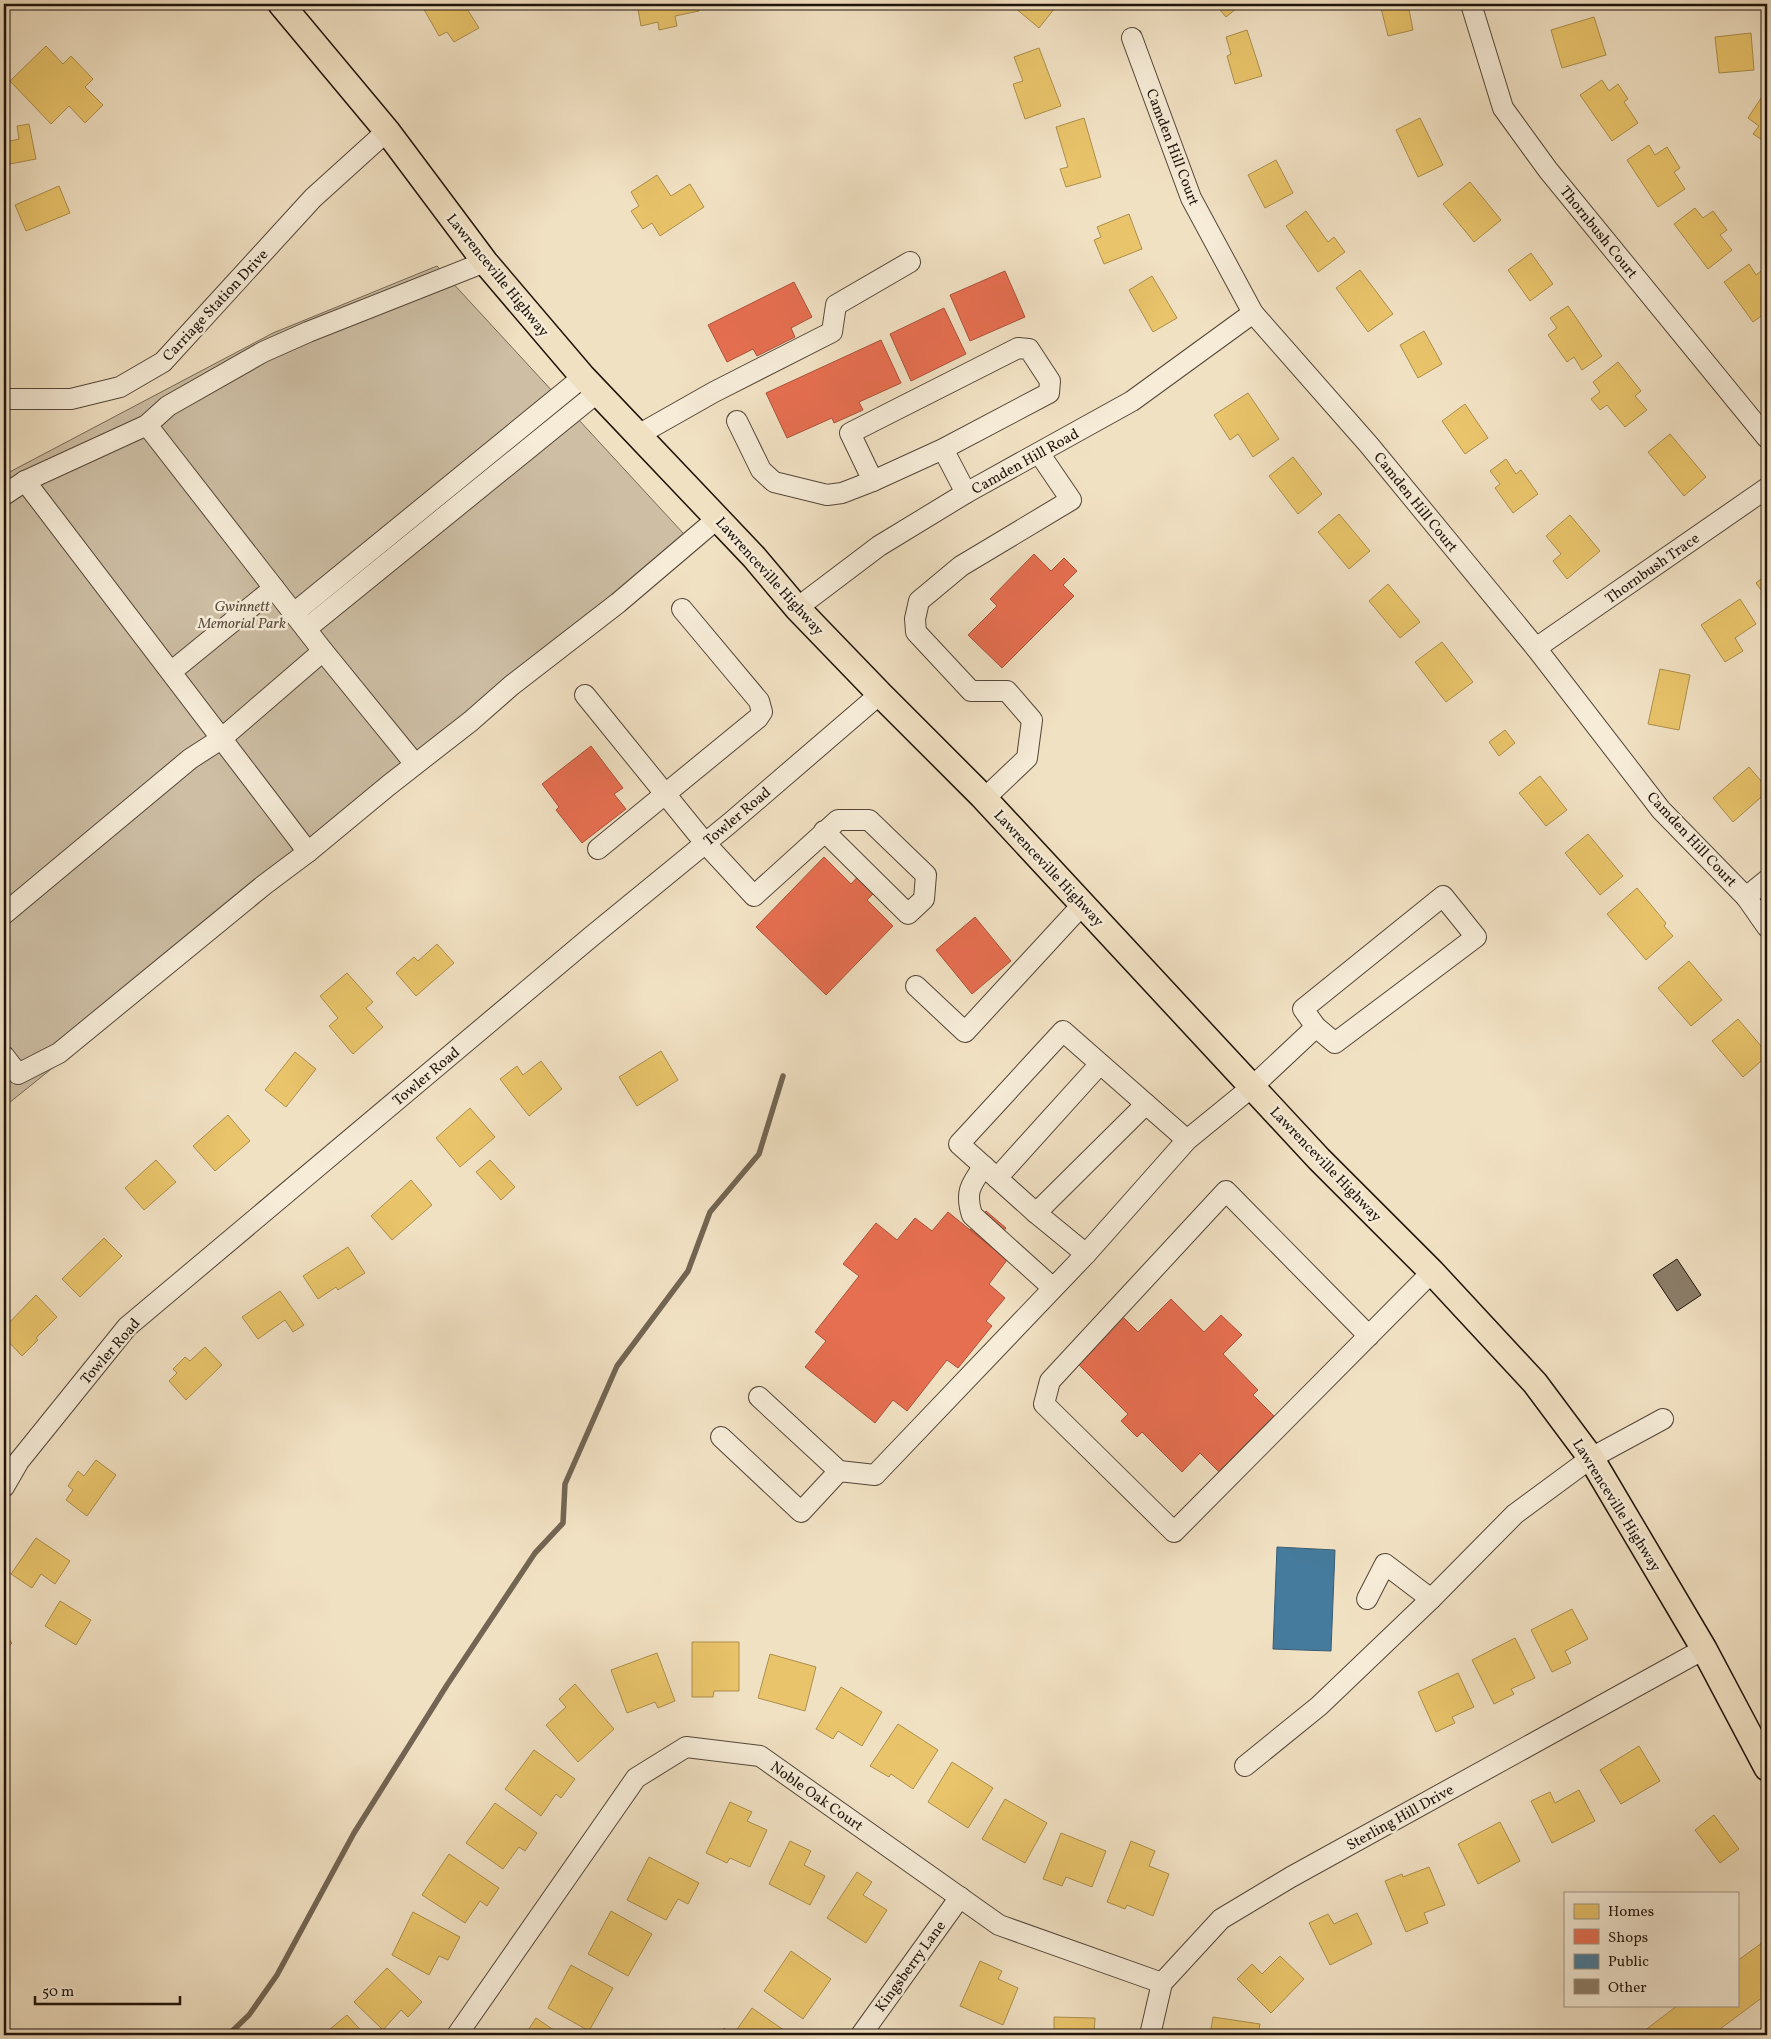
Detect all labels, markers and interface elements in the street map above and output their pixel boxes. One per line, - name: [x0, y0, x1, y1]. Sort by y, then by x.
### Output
- street label: Camden Hill Court: [1140, 86, 1204, 209]
- street label: Thornbush Court: [1554, 182, 1642, 284]
- street label: Lawrenceville Highway: [440, 210, 553, 342]
- street label: Carriage Station Drive: [158, 245, 274, 367]
- street label: Camden Hill Road: [968, 424, 1083, 501]
- street label: Camden Hill Court: [1368, 448, 1462, 558]
- street label: Lawrenceville Highway: [710, 513, 828, 641]
- street label: Thornbush Trace: [1601, 529, 1704, 610]
- park label: Gwinnett Memorial Park: [197, 597, 286, 635]
- street label: Towler Road: [700, 783, 776, 852]
- street label: Camden Hill Court: [1641, 788, 1741, 892]
- street label: Lawrenceville Highway: [988, 806, 1108, 932]
- street label: Towler Road: [389, 1043, 465, 1112]
- street label: Lawrenceville Highway: [1264, 1103, 1386, 1227]
- street label: Towler Road: [76, 1314, 146, 1390]
- street label: Lawrenceville Highway: [1566, 1435, 1665, 1576]
- street label: Noble Oak Court: [765, 1757, 867, 1837]
- street label: Sterling Hill Drive: [1343, 1780, 1458, 1857]
- legend: [1564, 1892, 1738, 2006]
- text: Homes: [1608, 1902, 1654, 1923]
- street label: Kingsberry Lane: [871, 1917, 952, 2017]
- text: Shops: [1608, 1928, 1648, 1949]
- text: Public: [1608, 1952, 1649, 1973]
- scale bar: [35, 1974, 180, 2006]
- text: Other: [1608, 1978, 1647, 1999]
- text: 50 m: [42, 1982, 74, 2003]

